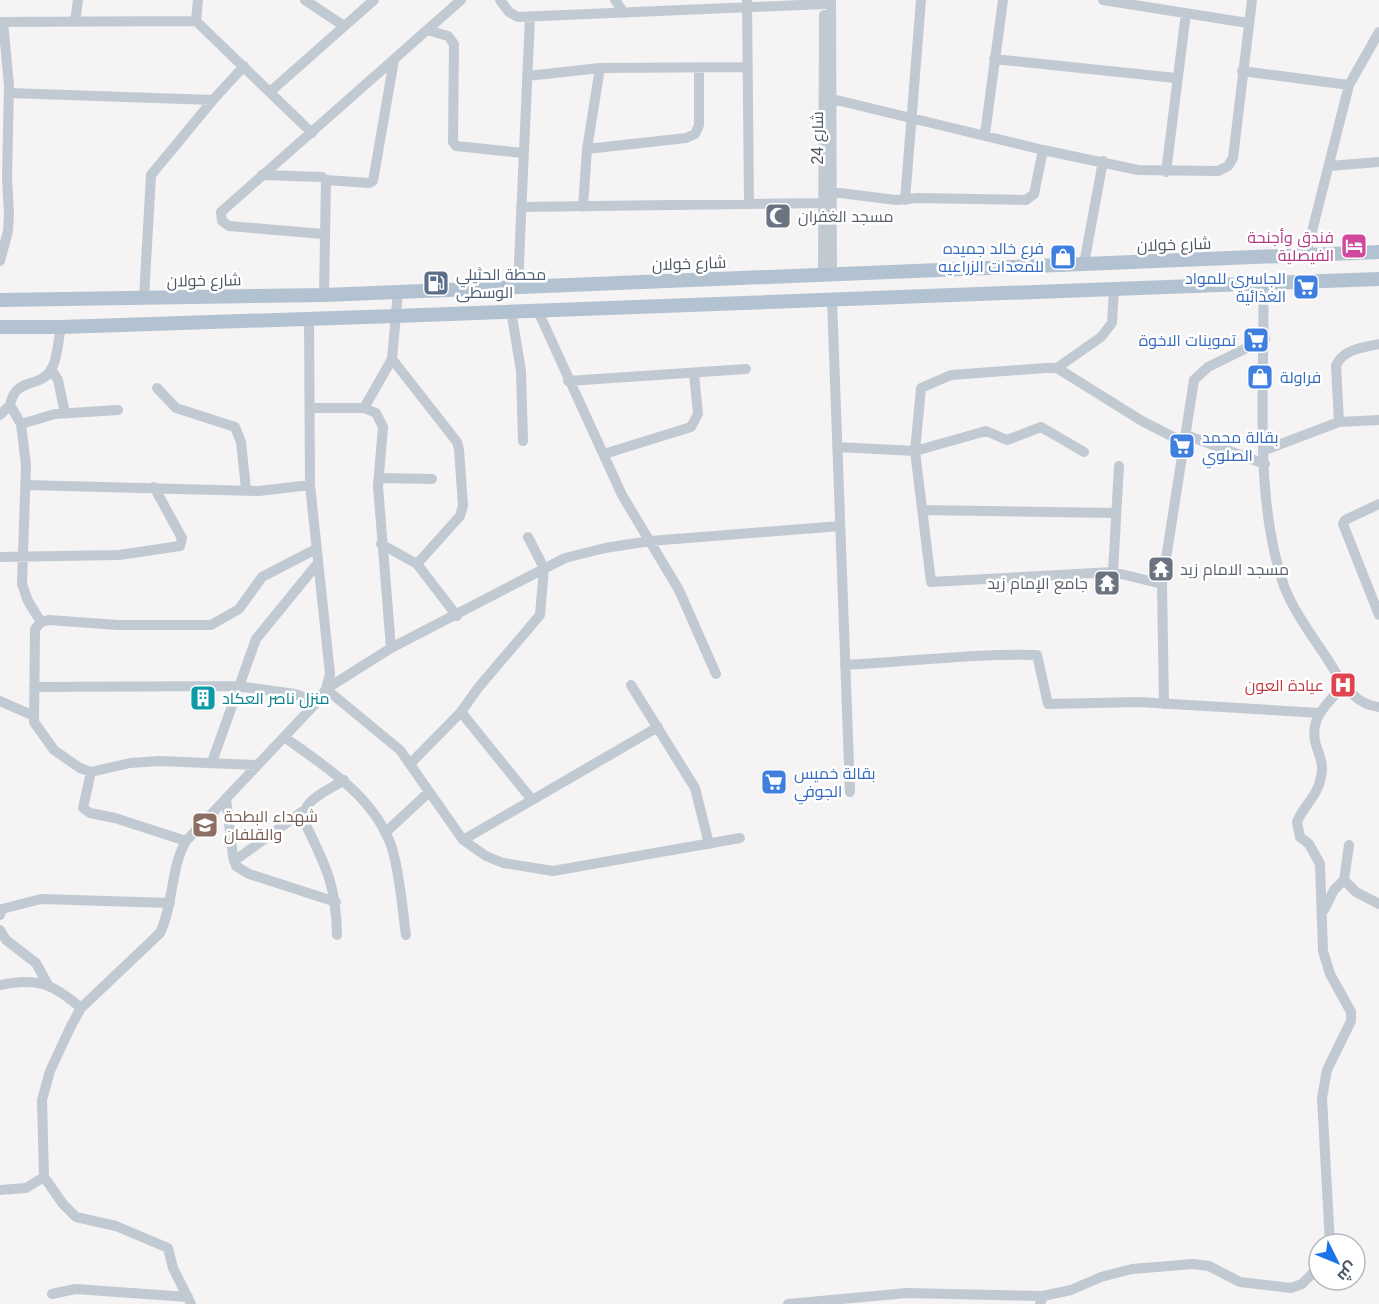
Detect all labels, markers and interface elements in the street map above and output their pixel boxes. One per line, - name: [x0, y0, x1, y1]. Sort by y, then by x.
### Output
- street label: شارع 24: [809, 111, 829, 165]
- mosque icon: مسجد الغفران: [763, 201, 793, 231]
- place label: مسجد الغفران: [798, 208, 894, 227]
- place label: فندق وأجنحة الفيصلية: [1247, 228, 1334, 265]
- hotel icon: فندق وأجنحة الفيصلية: [1339, 231, 1369, 261]
- street label: شارع خولان: [1136, 235, 1212, 257]
- place label: فرع خالد جميده للمعدات الزراعيه: [938, 240, 1044, 276]
- shop icon: فرع خالد جميده للمعدات الزراعيه: [1048, 242, 1078, 272]
- street label: شارع خولان: [651, 254, 727, 276]
- place label: محطة الحثيلي الوسطى: [456, 266, 546, 303]
- fuel station icon: محطة الحثيلي الوسطى: [421, 268, 451, 298]
- place label: الجاسري للمواد الغذائية: [1185, 270, 1286, 306]
- street label: شارع خولان: [167, 271, 241, 293]
- supermarket icon: الجاسري للمواد الغذائية: [1291, 272, 1321, 302]
- supermarket icon: تموينات الاخوة: [1241, 325, 1271, 355]
- place label: تموينات الاخوة: [1139, 332, 1237, 350]
- shop icon: فراولة: [1245, 362, 1275, 392]
- place label: فراولة: [1280, 369, 1321, 387]
- place label: بقالة محمد الصلوي: [1202, 429, 1279, 469]
- supermarket icon: بقالة محمد الصلوي: [1167, 431, 1197, 461]
- temple icon: مسجد الامام زيد: [1146, 554, 1176, 584]
- place label: مسجد الامام زيد: [1180, 561, 1289, 581]
- temple icon: جامع الإمام زيد: [1092, 568, 1122, 598]
- place label: جامع الإمام زيد: [987, 575, 1088, 595]
- hospital icon: عيادة العون: [1328, 670, 1358, 700]
- place label: عيادة العون: [1245, 677, 1324, 696]
- building icon: منزل ناصر العكاد: [188, 683, 218, 713]
- place label: منزل ناصر العكاد: [222, 690, 330, 709]
- place label: بقالة خميس الجوفي: [794, 765, 876, 805]
- supermarket icon: بقالة خميس الجوفي: [759, 767, 789, 797]
- place label: شهداء البطحة والقلفان: [224, 808, 318, 845]
- school or university icon: شهداء البطحة والقلفان: [190, 810, 220, 840]
- north arrow: [1307, 1232, 1367, 1292]
- text: ش: [1334, 1258, 1361, 1285]

